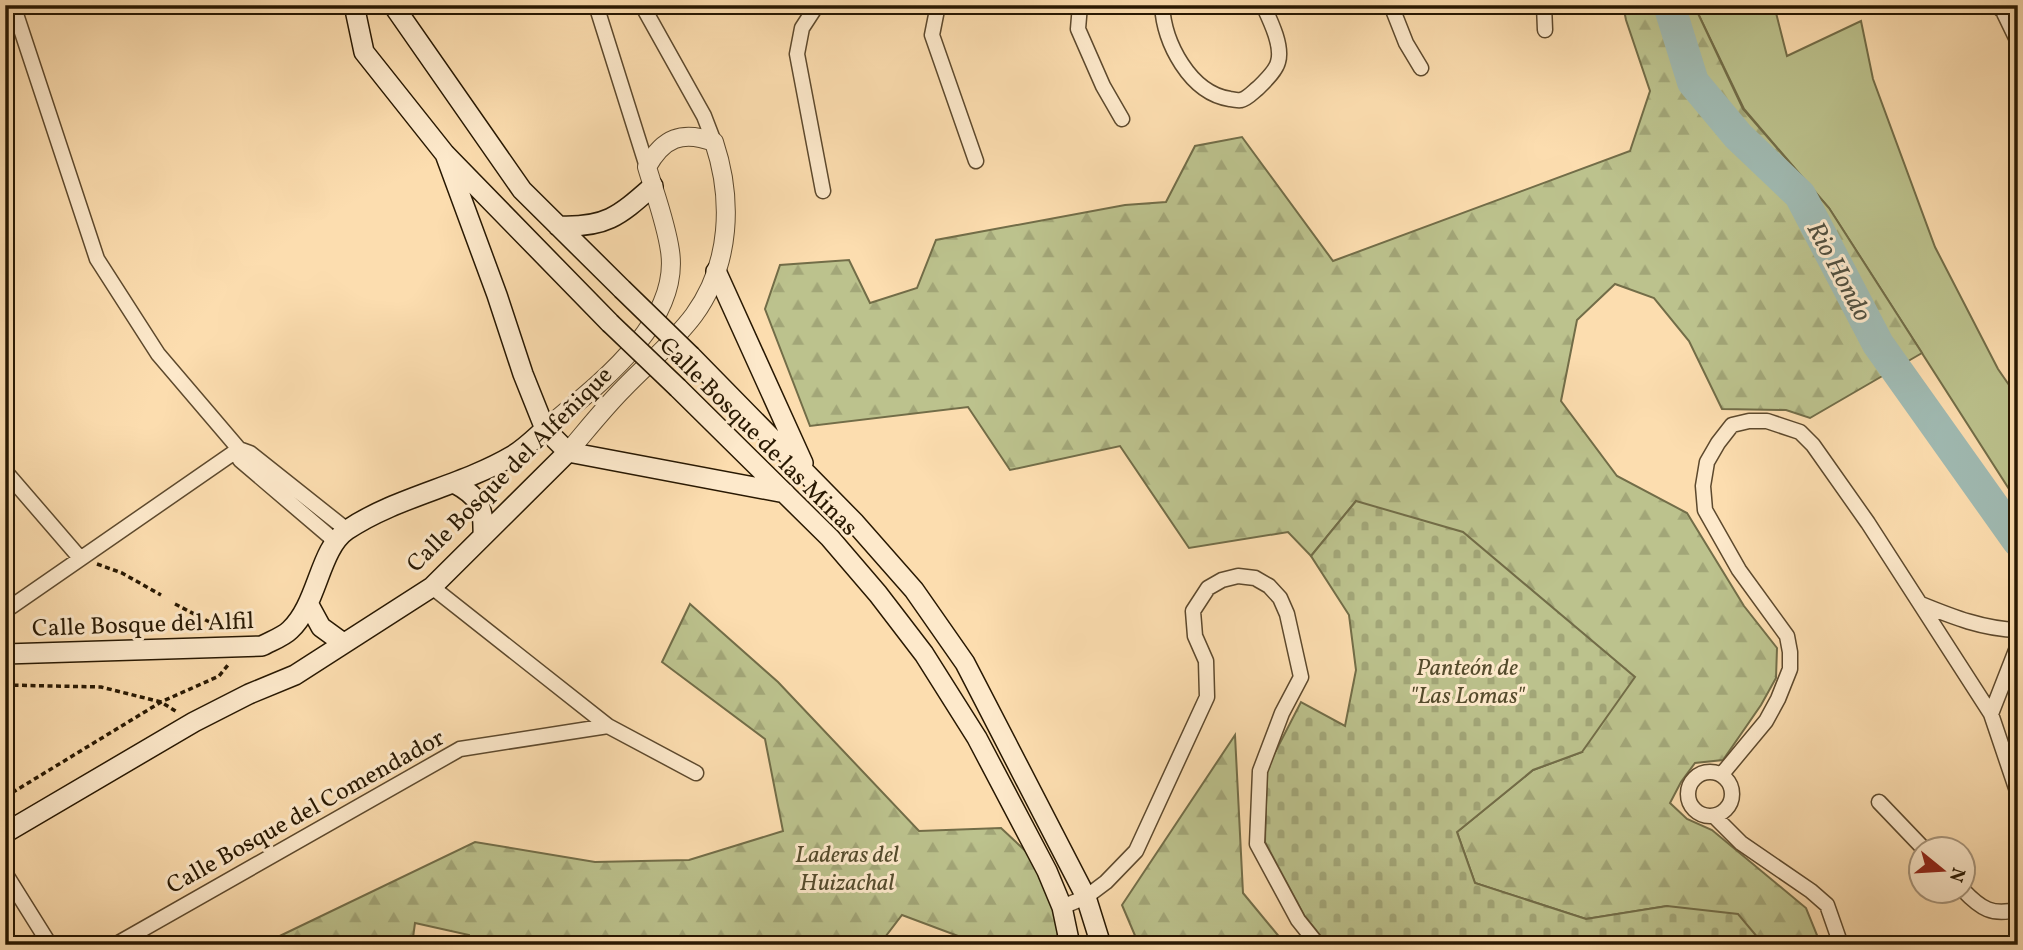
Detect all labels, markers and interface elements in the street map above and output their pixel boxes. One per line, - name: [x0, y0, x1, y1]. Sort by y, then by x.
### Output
- water label: Rio Hondo: [1797, 216, 1880, 328]
- street label: Calle Bosque de las Minas: [650, 330, 865, 545]
- street label: Calle Bosque del Alfeñique: [400, 360, 621, 581]
- street label: Calle Bosque del Alfil: [31, 605, 255, 647]
- park label: Panteón de "Las Lomas": [1409, 652, 1526, 714]
- street label: Calle Bosque del Comendador: [161, 722, 451, 904]
- north arrow: [1908, 834, 1978, 904]
- park label: Laderas del Huizachal: [795, 839, 899, 901]
- text: N: [1942, 864, 1971, 885]

